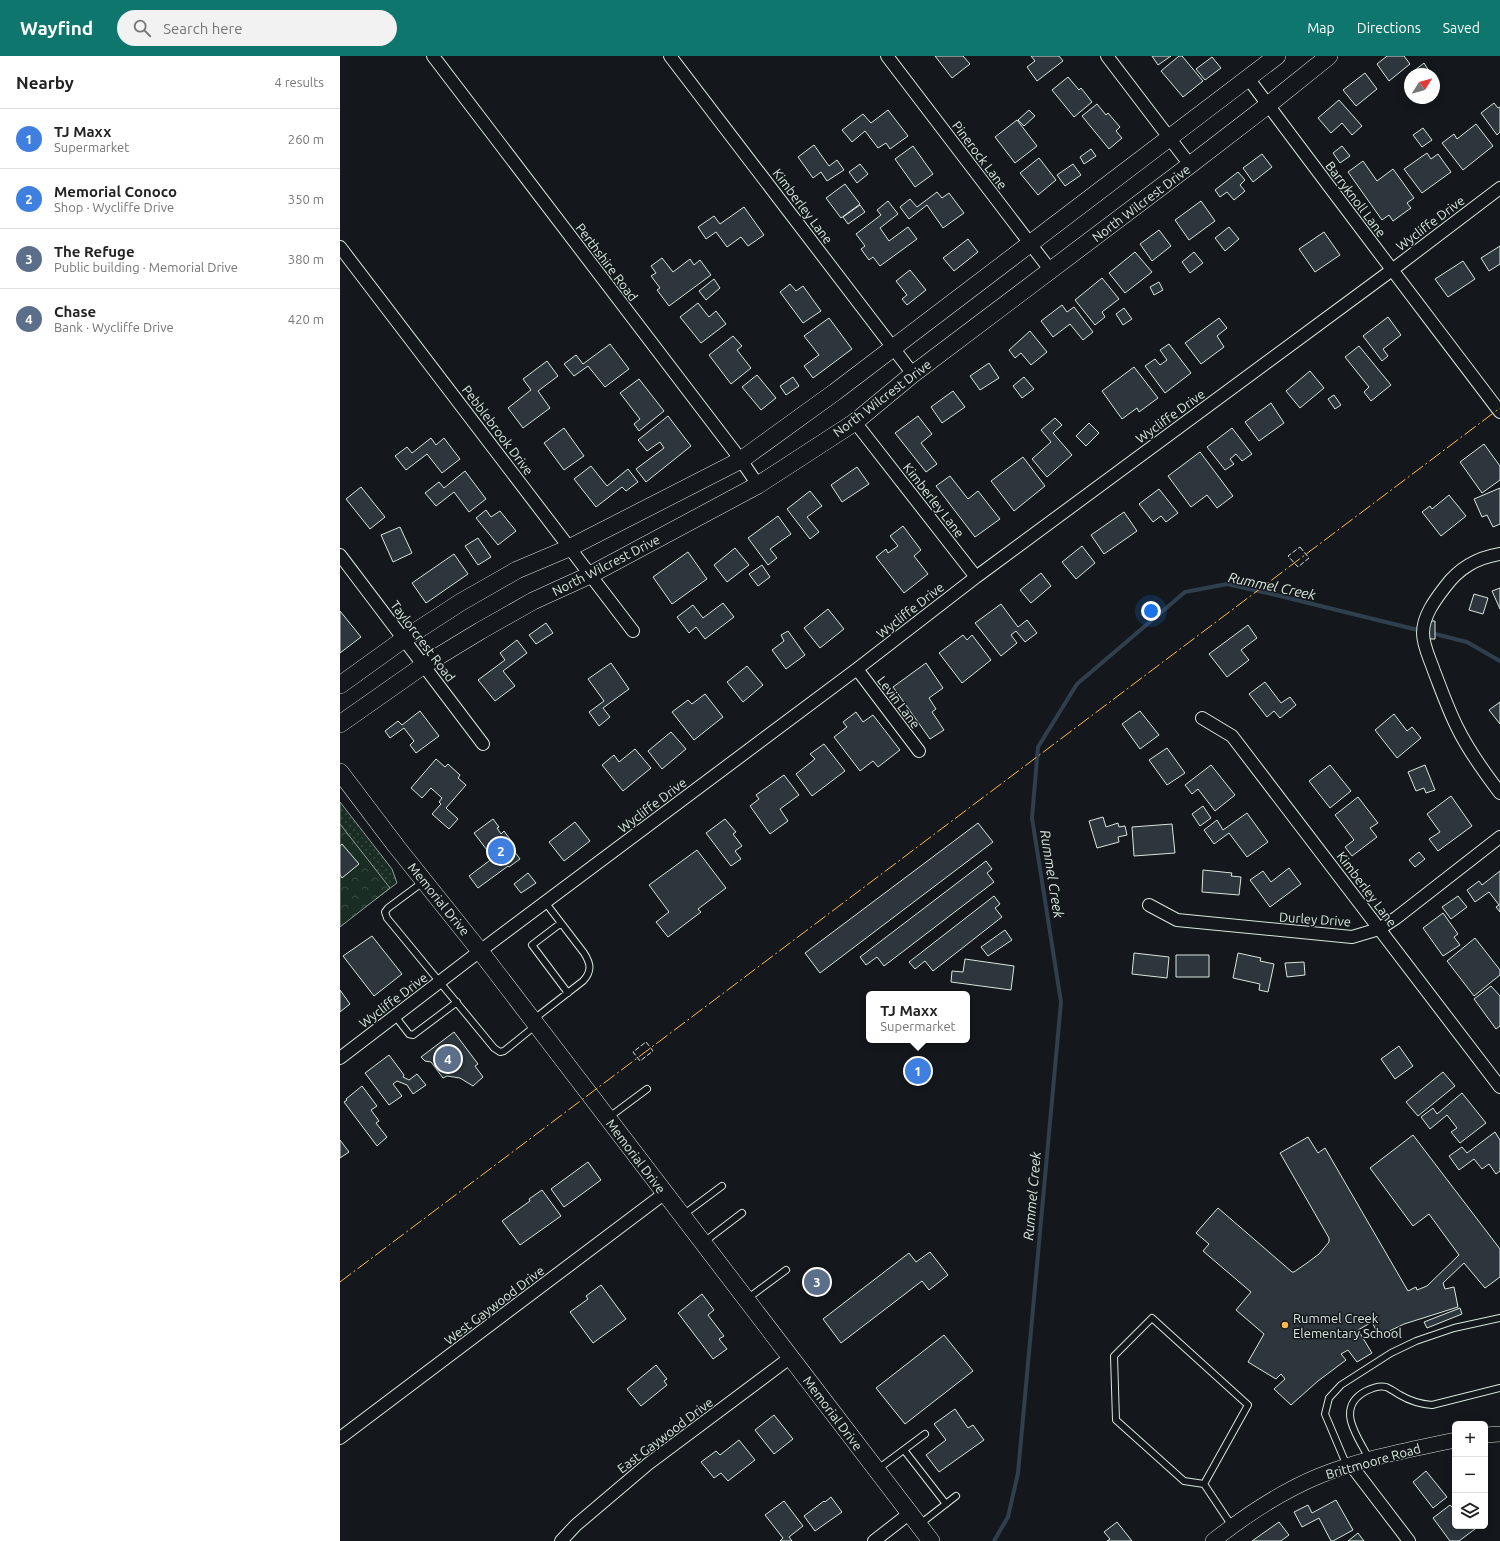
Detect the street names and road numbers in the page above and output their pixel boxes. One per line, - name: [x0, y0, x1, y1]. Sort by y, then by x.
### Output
- street label: Pinerock Lane: [950, 118, 1010, 192]
- street label: Barryknoll Lane: [1323, 159, 1389, 239]
- street label: North Wilcrest Drive: [1089, 162, 1193, 244]
- street label: Kimberley Lane: [770, 166, 836, 246]
- street label: Wycliffe Drive: [1393, 193, 1467, 253]
- street label: Perthshire Road: [573, 220, 641, 304]
- street label: North Wilcrest Drive: [830, 357, 934, 439]
- street label: Pebblebrook Drive: [460, 382, 536, 478]
- street label: Wycliffe Drive: [1133, 386, 1207, 446]
- street label: Kimberley Lane: [901, 460, 967, 540]
- street label: North Wilcrest Drive: [550, 532, 662, 598]
- street label: Wycliffe Drive: [874, 579, 946, 641]
- street label: Taylorcrest Road: [388, 598, 458, 684]
- street label: Levin Lane: [875, 673, 923, 731]
- street label: Wycliffe Drive: [615, 775, 689, 835]
- street label: Kimberley Lane: [1334, 849, 1400, 929]
- street label: Memorial Drive: [405, 860, 473, 938]
- street label: Durley Drive: [1279, 910, 1351, 928]
- street label: Wycliffe Drive: [356, 970, 430, 1030]
- street label: Memorial Drive: [604, 1116, 668, 1196]
- street label: West Gaywood Drive: [441, 1263, 547, 1347]
- street label: Memorial Drive: [801, 1373, 865, 1453]
- street label: East Gaywood Drive: [614, 1394, 716, 1476]
- street label: Brittmoore Road: [1324, 1441, 1422, 1481]

